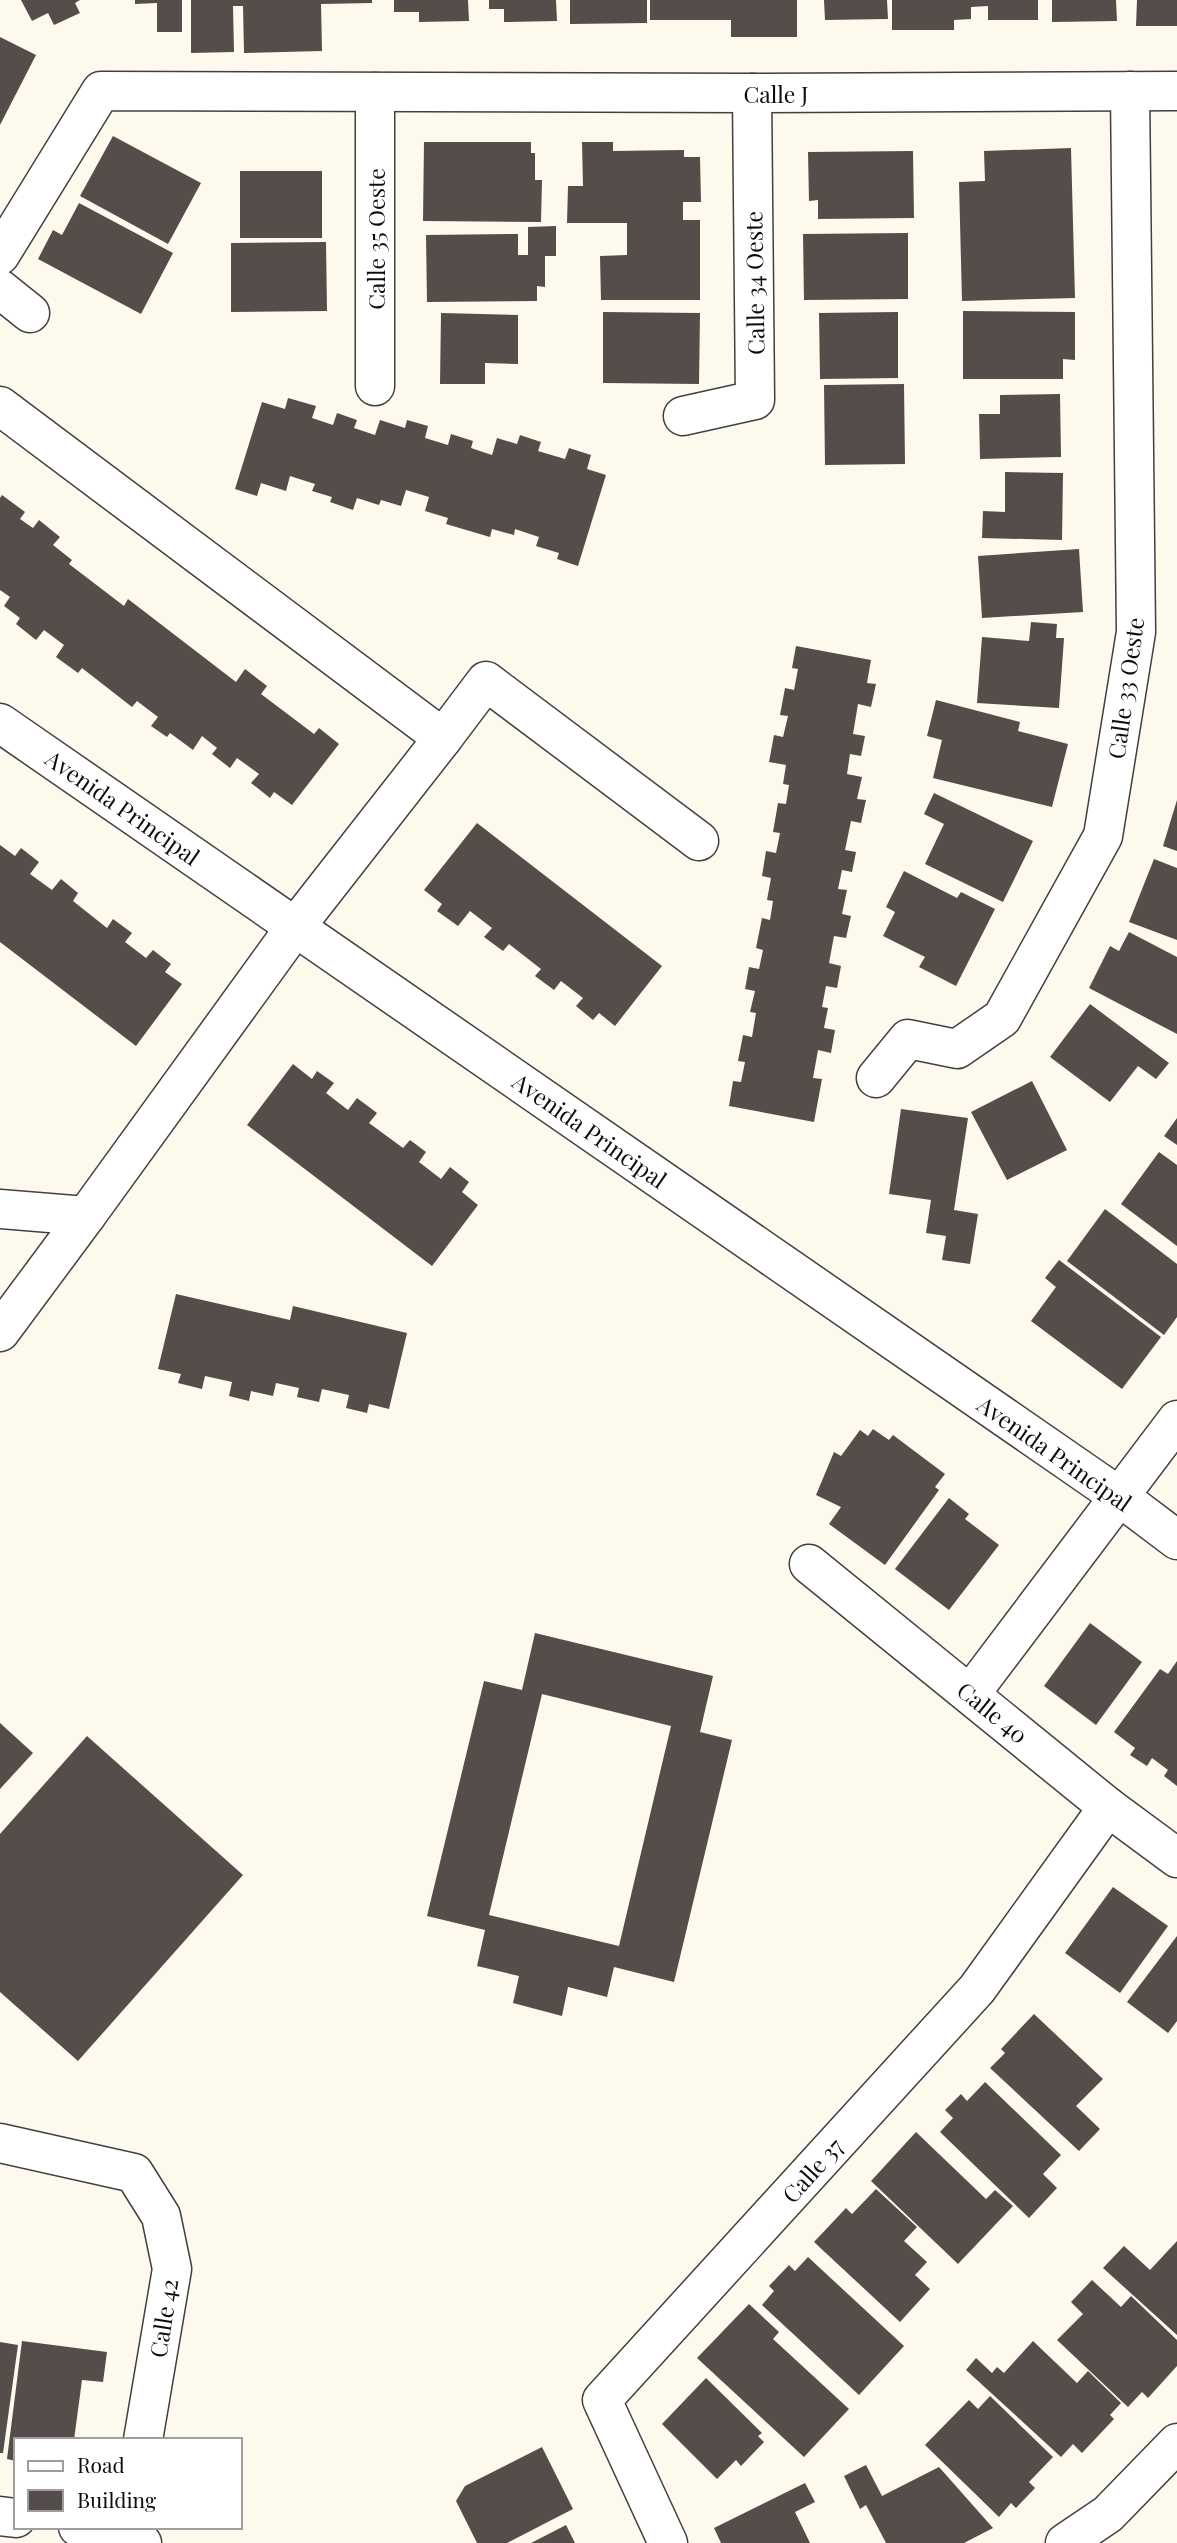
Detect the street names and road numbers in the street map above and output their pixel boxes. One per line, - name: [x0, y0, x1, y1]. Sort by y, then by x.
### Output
- street label: Calle J: [743, 78, 809, 109]
- street label: Calle 35 Oeste: [360, 168, 391, 310]
- street label: Calle 34 Oeste: [737, 211, 771, 355]
- street label: Calle 33 Oeste: [1100, 615, 1150, 761]
- street label: Avenida Principal: [39, 742, 207, 872]
- street label: Avenida Principal: [506, 1065, 674, 1195]
- street label: Avenida Principal: [971, 1388, 1139, 1518]
- street label: Calle 40: [951, 1674, 1035, 1750]
- street label: Calle 37: [775, 2130, 850, 2209]
- street label: Calle 42: [141, 2276, 185, 2360]

